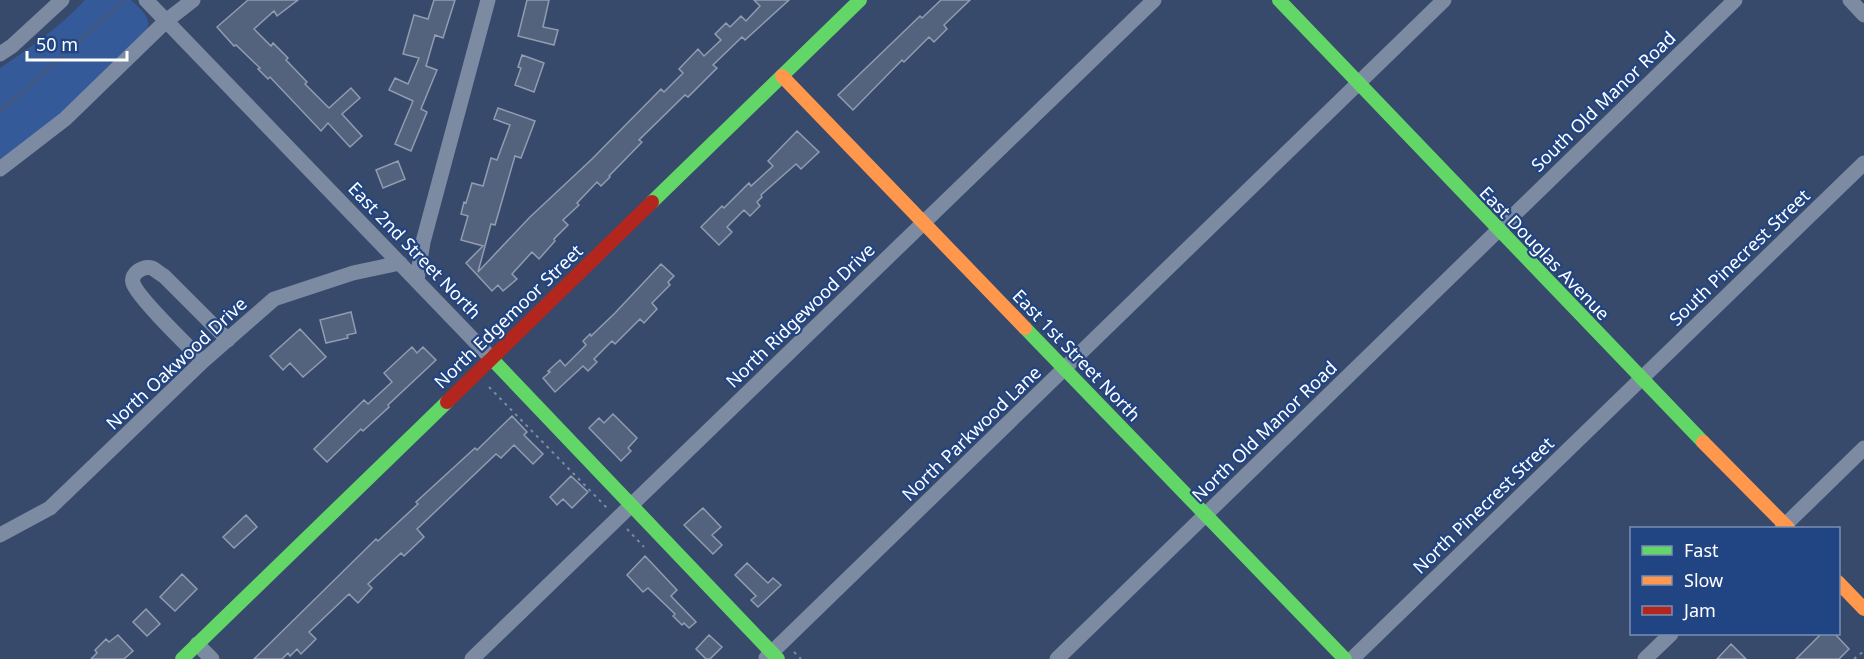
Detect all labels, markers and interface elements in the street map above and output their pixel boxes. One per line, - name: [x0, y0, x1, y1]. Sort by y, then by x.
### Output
- scale bar: [27, 24, 128, 62]
- street label: South Old Manor Road: [1525, 26, 1681, 176]
- text: 50 m: [36, 32, 78, 56]
- street label: East 2nd Street North: [343, 176, 487, 324]
- street label: East Douglas Avenue: [1475, 181, 1615, 325]
- street label: South Pinecrest Street: [1663, 183, 1815, 331]
- street label: North Ridgewood Drive: [720, 237, 880, 393]
- street label: North Edgemoor Street: [429, 238, 588, 393]
- street label: East 1st Street North: [1008, 284, 1146, 426]
- street label: North Oakwood Drive: [100, 291, 252, 435]
- street label: North Old Manor Road: [1186, 355, 1342, 507]
- street label: North Parkwood Lane: [896, 360, 1046, 506]
- street label: North Pinecrest Street: [1407, 431, 1559, 579]
- legend: [1630, 527, 1840, 635]
- text: Fast: [1684, 538, 1719, 562]
- text: Slow: [1684, 568, 1723, 592]
- text: Jam: [1682, 598, 1716, 622]

